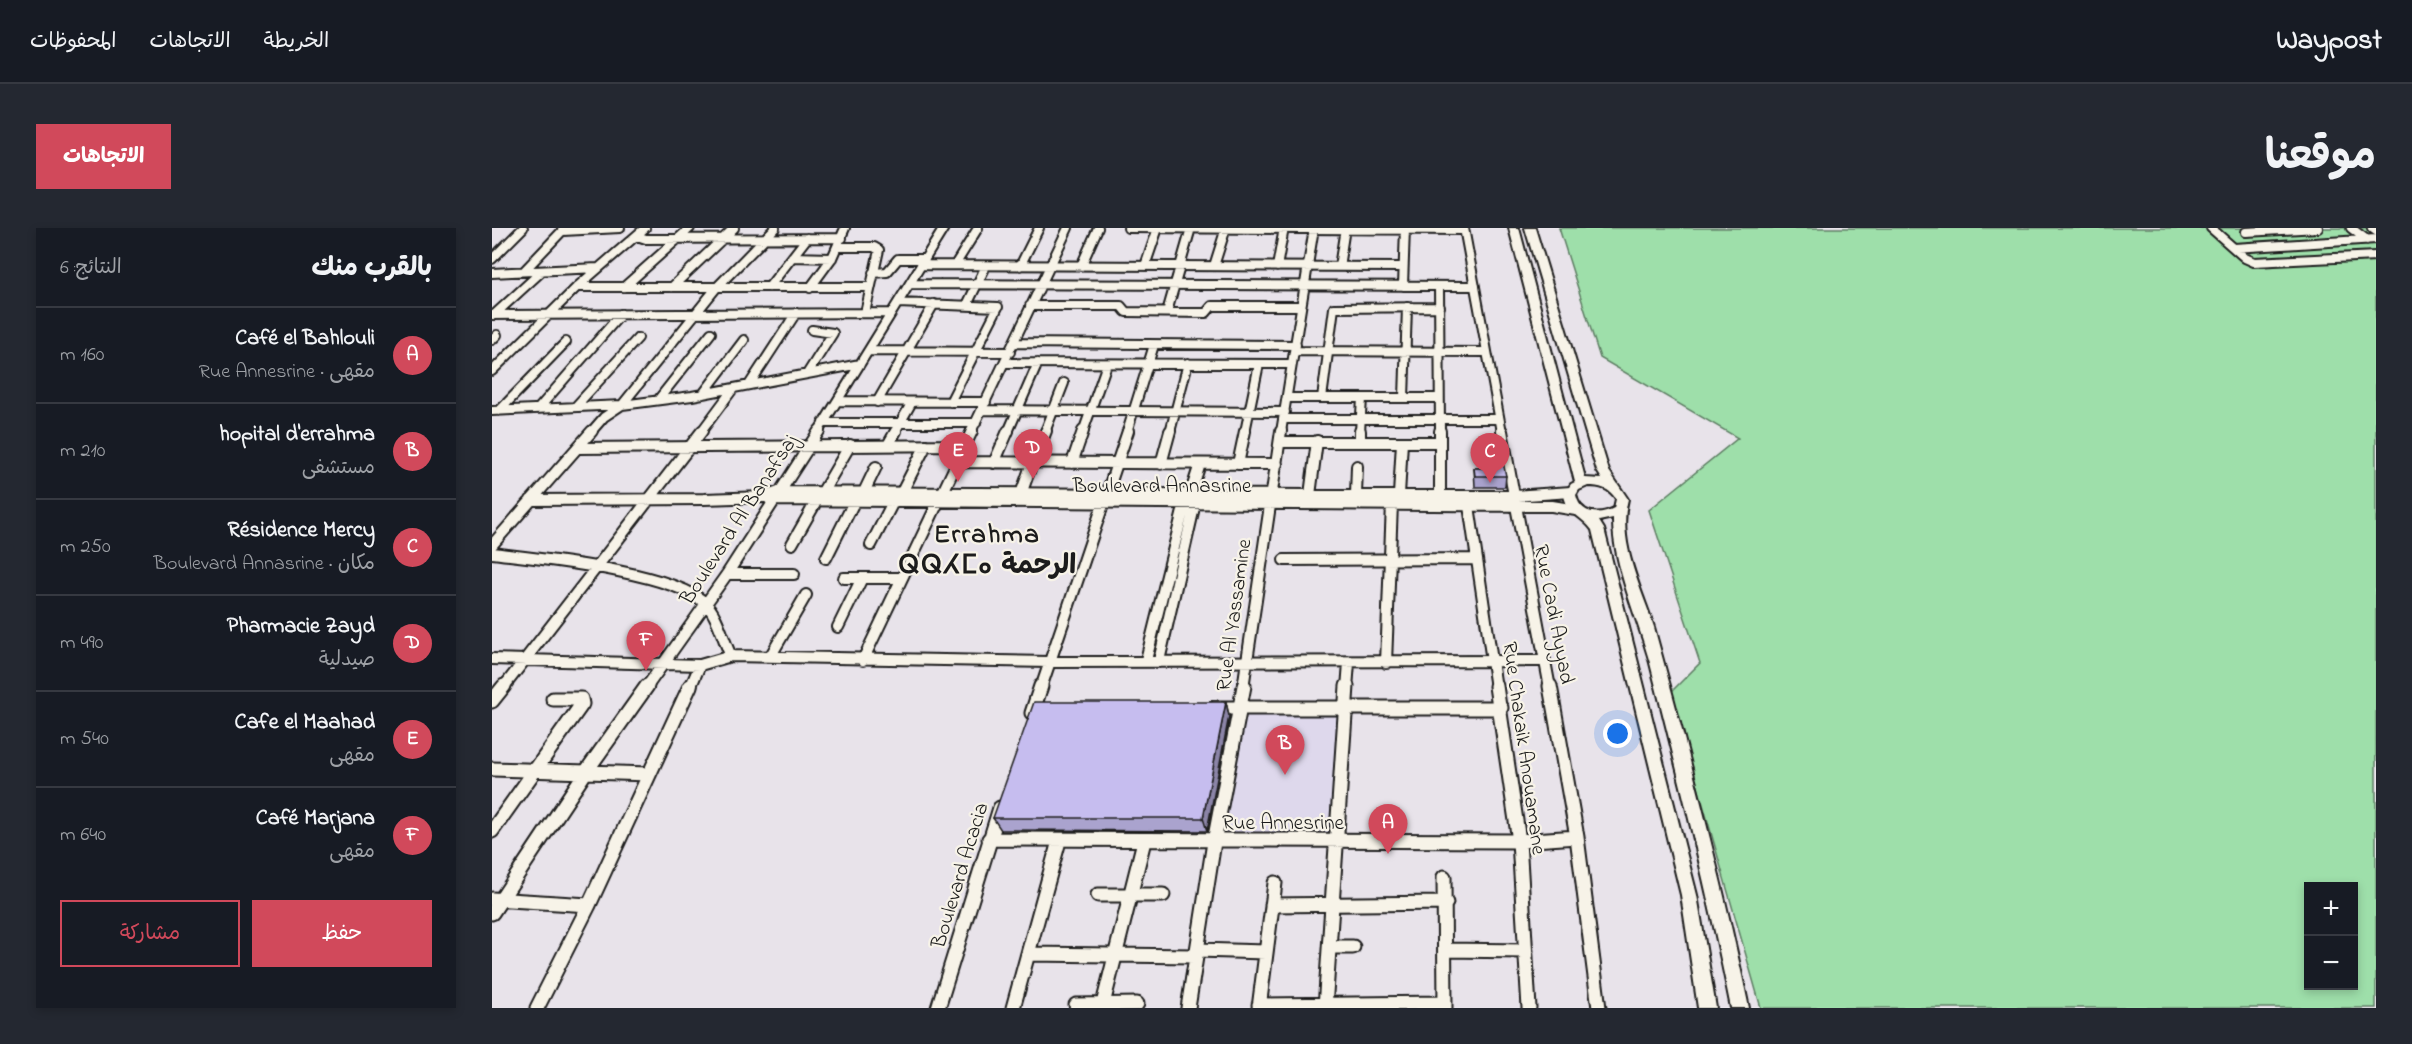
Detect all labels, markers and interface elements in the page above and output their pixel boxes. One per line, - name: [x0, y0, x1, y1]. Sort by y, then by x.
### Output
- text: Waypost: [2276, 21, 2382, 62]
- text: المحفوظات: [30, 27, 116, 57]
- text: الاتجاهات: [149, 27, 231, 57]
- text: الخريطة: [264, 27, 329, 57]
- button: الاتجاهات: [36, 124, 171, 189]
- text: موقعنا: [2265, 127, 2376, 188]
- text: بالقرب منك: [311, 250, 432, 288]
- text: النتائج: 6: [60, 254, 122, 283]
- text: Café el Bahlouli: [235, 323, 375, 355]
- text: 160 m: [60, 341, 104, 370]
- text: A: [406, 341, 419, 370]
- text: مقهى · Rue Annesrine: [199, 358, 375, 387]
- text: hopital d'errahma: [219, 419, 375, 451]
- street label: Boulevard Al Banafsaj: [673, 428, 807, 612]
- pin: D: [1014, 430, 1052, 479]
- pin: E: [938, 432, 978, 482]
- pin: C: [1470, 434, 1510, 483]
- text: 210 m: [60, 437, 105, 466]
- text: B: [406, 437, 419, 466]
- text: مستشفى: [302, 454, 375, 483]
- street label: Boulevard Annasrine: [1072, 472, 1252, 502]
- text: Résidence Mercy: [228, 515, 375, 547]
- district label: Errahma ⵕⵕⵃⵎⴰ الرحمة: [898, 516, 1076, 586]
- text: 250 m: [60, 533, 111, 562]
- text: C: [407, 533, 418, 562]
- street label: Rue Al Yassamine: [1209, 537, 1261, 693]
- street label: Rue Cadi Ayyad: [1523, 542, 1581, 687]
- text: مكان · Boulevard Annasrine: [153, 550, 375, 579]
- text: Pharmacie Zayd: [227, 611, 375, 643]
- pin: F: [626, 622, 666, 671]
- text: 490 m: [60, 629, 103, 658]
- text: D: [405, 629, 420, 658]
- street label: Rue Chakaik Anouamane: [1493, 640, 1553, 857]
- text: صيدلية: [319, 646, 375, 675]
- text: Cafe el Maahad: [235, 707, 375, 739]
- your location: [1603, 719, 1632, 748]
- text: 540 m: [60, 725, 109, 754]
- text: E: [406, 725, 419, 754]
- pin: B: [1266, 726, 1304, 775]
- text: مقهى: [329, 742, 375, 771]
- street label: Boulevard Acacia: [924, 799, 997, 953]
- text: Café Marjana: [256, 803, 375, 835]
- pin: A: [1368, 804, 1408, 854]
- street label: Rue Annesrine: [1222, 809, 1345, 839]
- text: 640 m: [60, 821, 106, 850]
- text: F: [406, 821, 419, 850]
- text: مقهى: [329, 838, 375, 867]
- map controls: [2304, 882, 2358, 990]
- button: +: [2304, 882, 2358, 936]
- button: مشاركة: [60, 900, 240, 967]
- button: حفظ: [252, 900, 432, 967]
- button: −: [2304, 936, 2358, 990]

